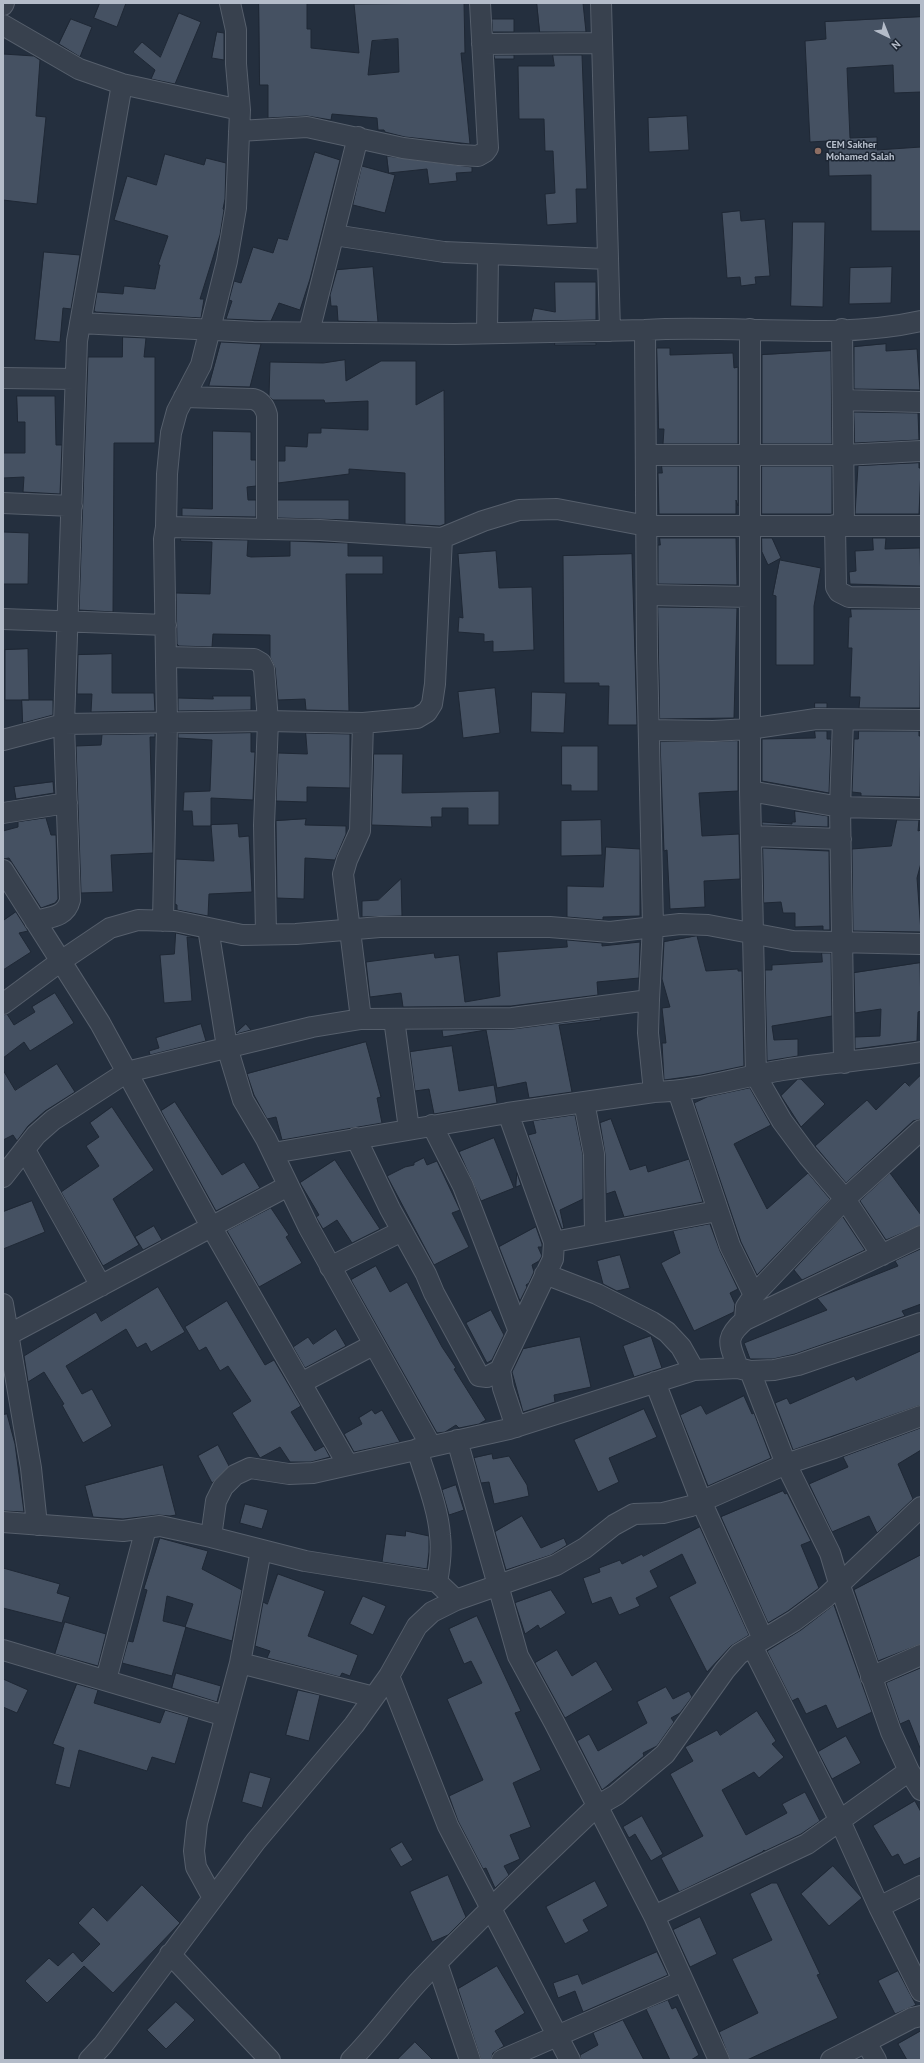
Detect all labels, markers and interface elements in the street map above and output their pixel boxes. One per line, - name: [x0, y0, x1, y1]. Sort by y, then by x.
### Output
- north arrow: [868, 16, 908, 56]
- text: N: [889, 37, 904, 52]
- place label: CEM Sakher Mohamed Salah: [826, 139, 894, 162]
- marker: CEM Sakher Mohamed Salah: [813, 146, 823, 156]

